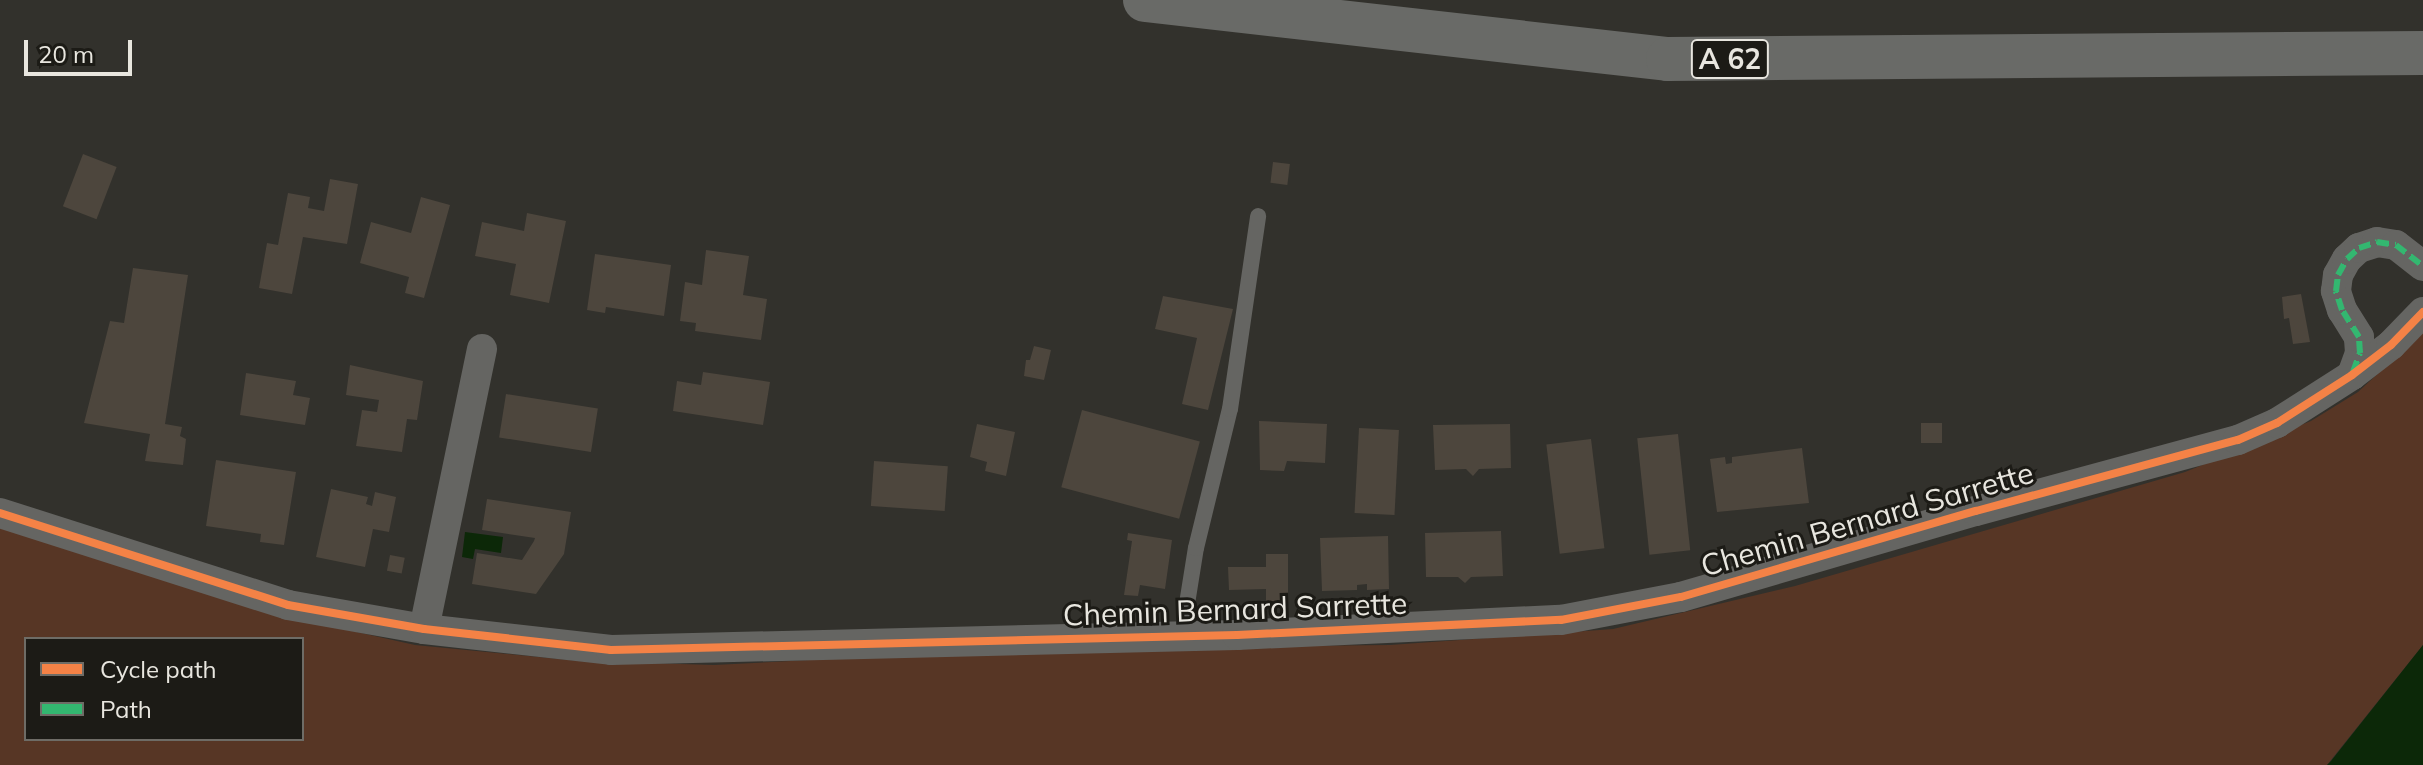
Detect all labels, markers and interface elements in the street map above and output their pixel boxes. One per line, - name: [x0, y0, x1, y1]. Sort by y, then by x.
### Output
- scale bar: [28, 24, 136, 74]
- road number: A 62: [1690, 35, 1770, 83]
- text: 20 m: [38, 39, 94, 69]
- street label: Chemin Bernard Sarrette: [1697, 454, 2037, 584]
- street label: Chemin Bernard Sarrette: [1062, 585, 1408, 633]
- legend: [24, 637, 304, 741]
- text: Cycle path: [100, 654, 217, 684]
- text: Path: [100, 694, 152, 724]

